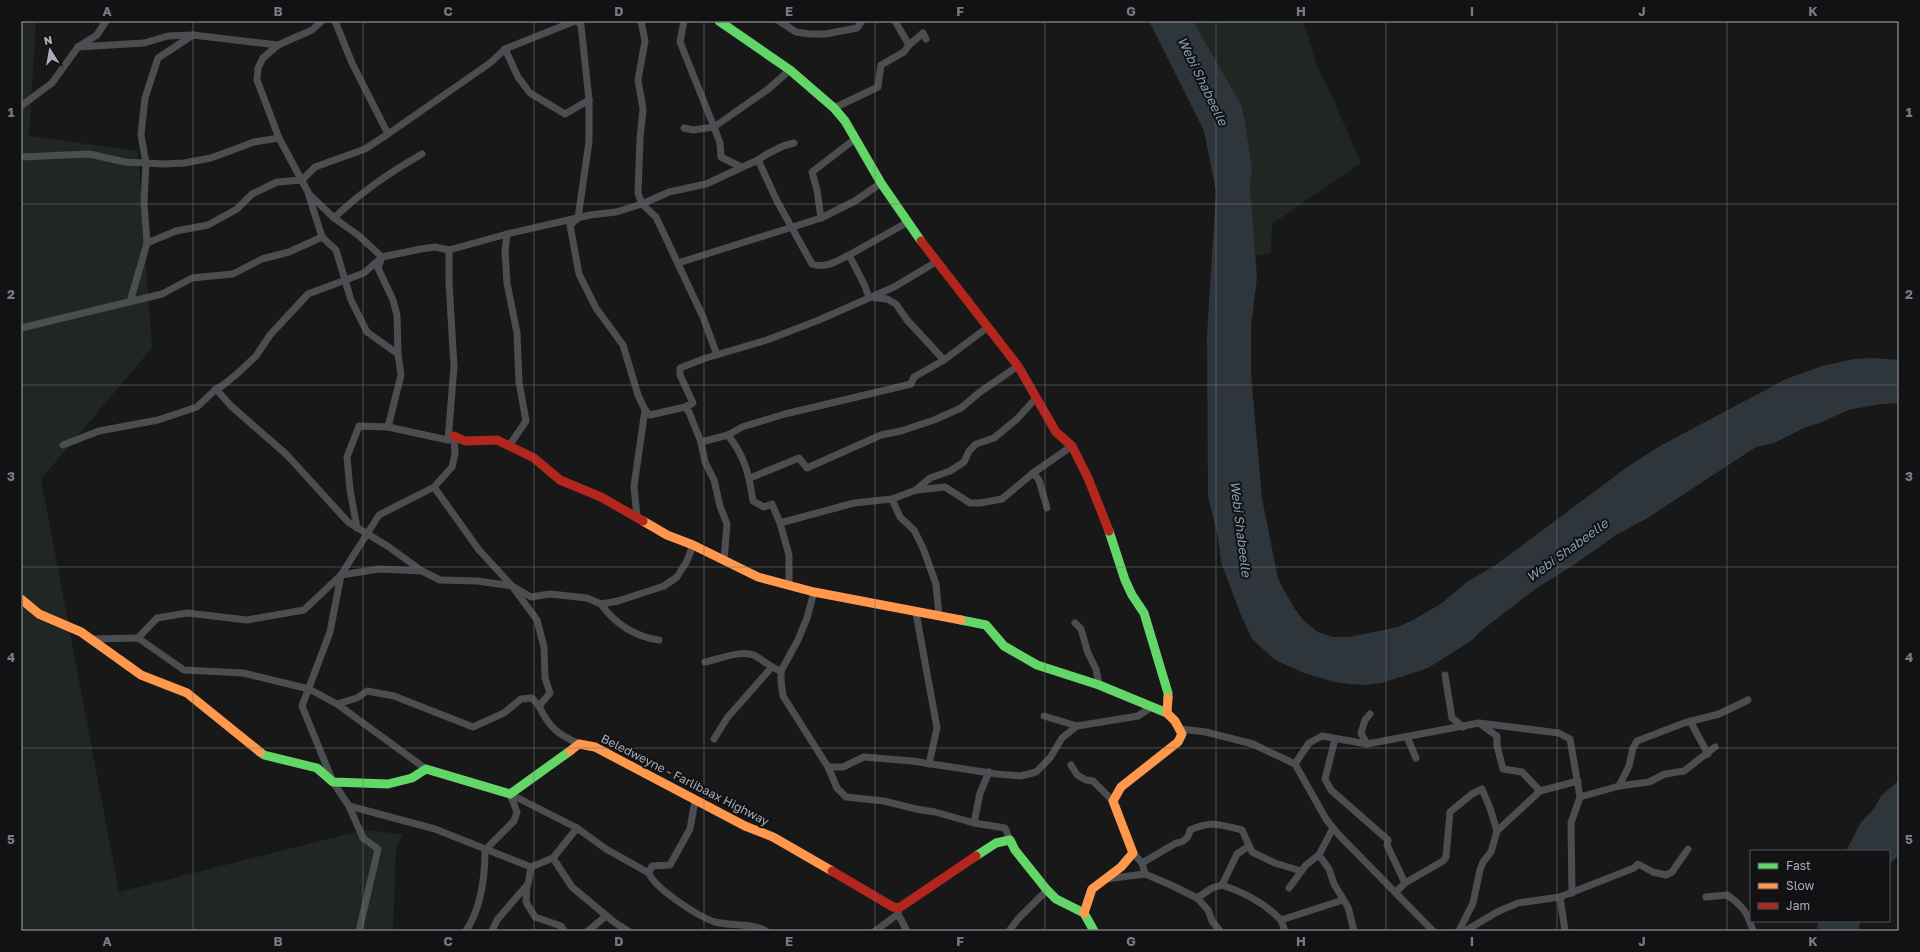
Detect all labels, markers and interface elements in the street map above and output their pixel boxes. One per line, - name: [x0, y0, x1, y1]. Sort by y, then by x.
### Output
- text: A: [102, 3, 112, 19]
- text: B: [273, 3, 283, 19]
- text: C: [443, 3, 453, 19]
- text: D: [614, 3, 624, 19]
- text: E: [785, 3, 793, 19]
- text: F: [956, 3, 964, 19]
- text: G: [1126, 3, 1136, 19]
- text: H: [1296, 3, 1306, 19]
- text: I: [1470, 3, 1474, 19]
- text: J: [1638, 3, 1646, 19]
- text: K: [1808, 3, 1818, 19]
- north arrow: [30, 30, 70, 70]
- text: N: [43, 33, 53, 47]
- water label: Webi Shabeelle: [1175, 34, 1232, 129]
- text: 1: [8, 104, 15, 120]
- text: 1: [1906, 104, 1913, 120]
- text: 2: [7, 286, 15, 302]
- text: 2: [1905, 286, 1913, 302]
- text: 3: [7, 468, 15, 484]
- text: 3: [1905, 468, 1913, 484]
- water label: Webi Shabeelle: [1227, 480, 1255, 579]
- water label: Webi Shabeelle: [1523, 514, 1612, 585]
- text: 4: [7, 649, 15, 665]
- text: 4: [1905, 649, 1913, 665]
- street label: Beledweyne - Farlibaax Highway: [599, 730, 772, 829]
- text: 5: [7, 831, 15, 847]
- text: 5: [1905, 831, 1913, 847]
- legend: [1750, 850, 1890, 922]
- text: Fast: [1786, 858, 1811, 873]
- text: Slow: [1786, 878, 1814, 893]
- text: Jam: [1786, 898, 1810, 913]
- text: A: [102, 933, 112, 949]
- text: B: [273, 933, 283, 949]
- text: C: [443, 933, 453, 949]
- text: D: [614, 933, 624, 949]
- text: E: [785, 933, 793, 949]
- text: F: [956, 933, 964, 949]
- text: G: [1126, 933, 1136, 949]
- text: H: [1296, 933, 1306, 949]
- text: I: [1470, 933, 1474, 949]
- text: J: [1638, 933, 1646, 949]
- text: K: [1808, 933, 1818, 949]

